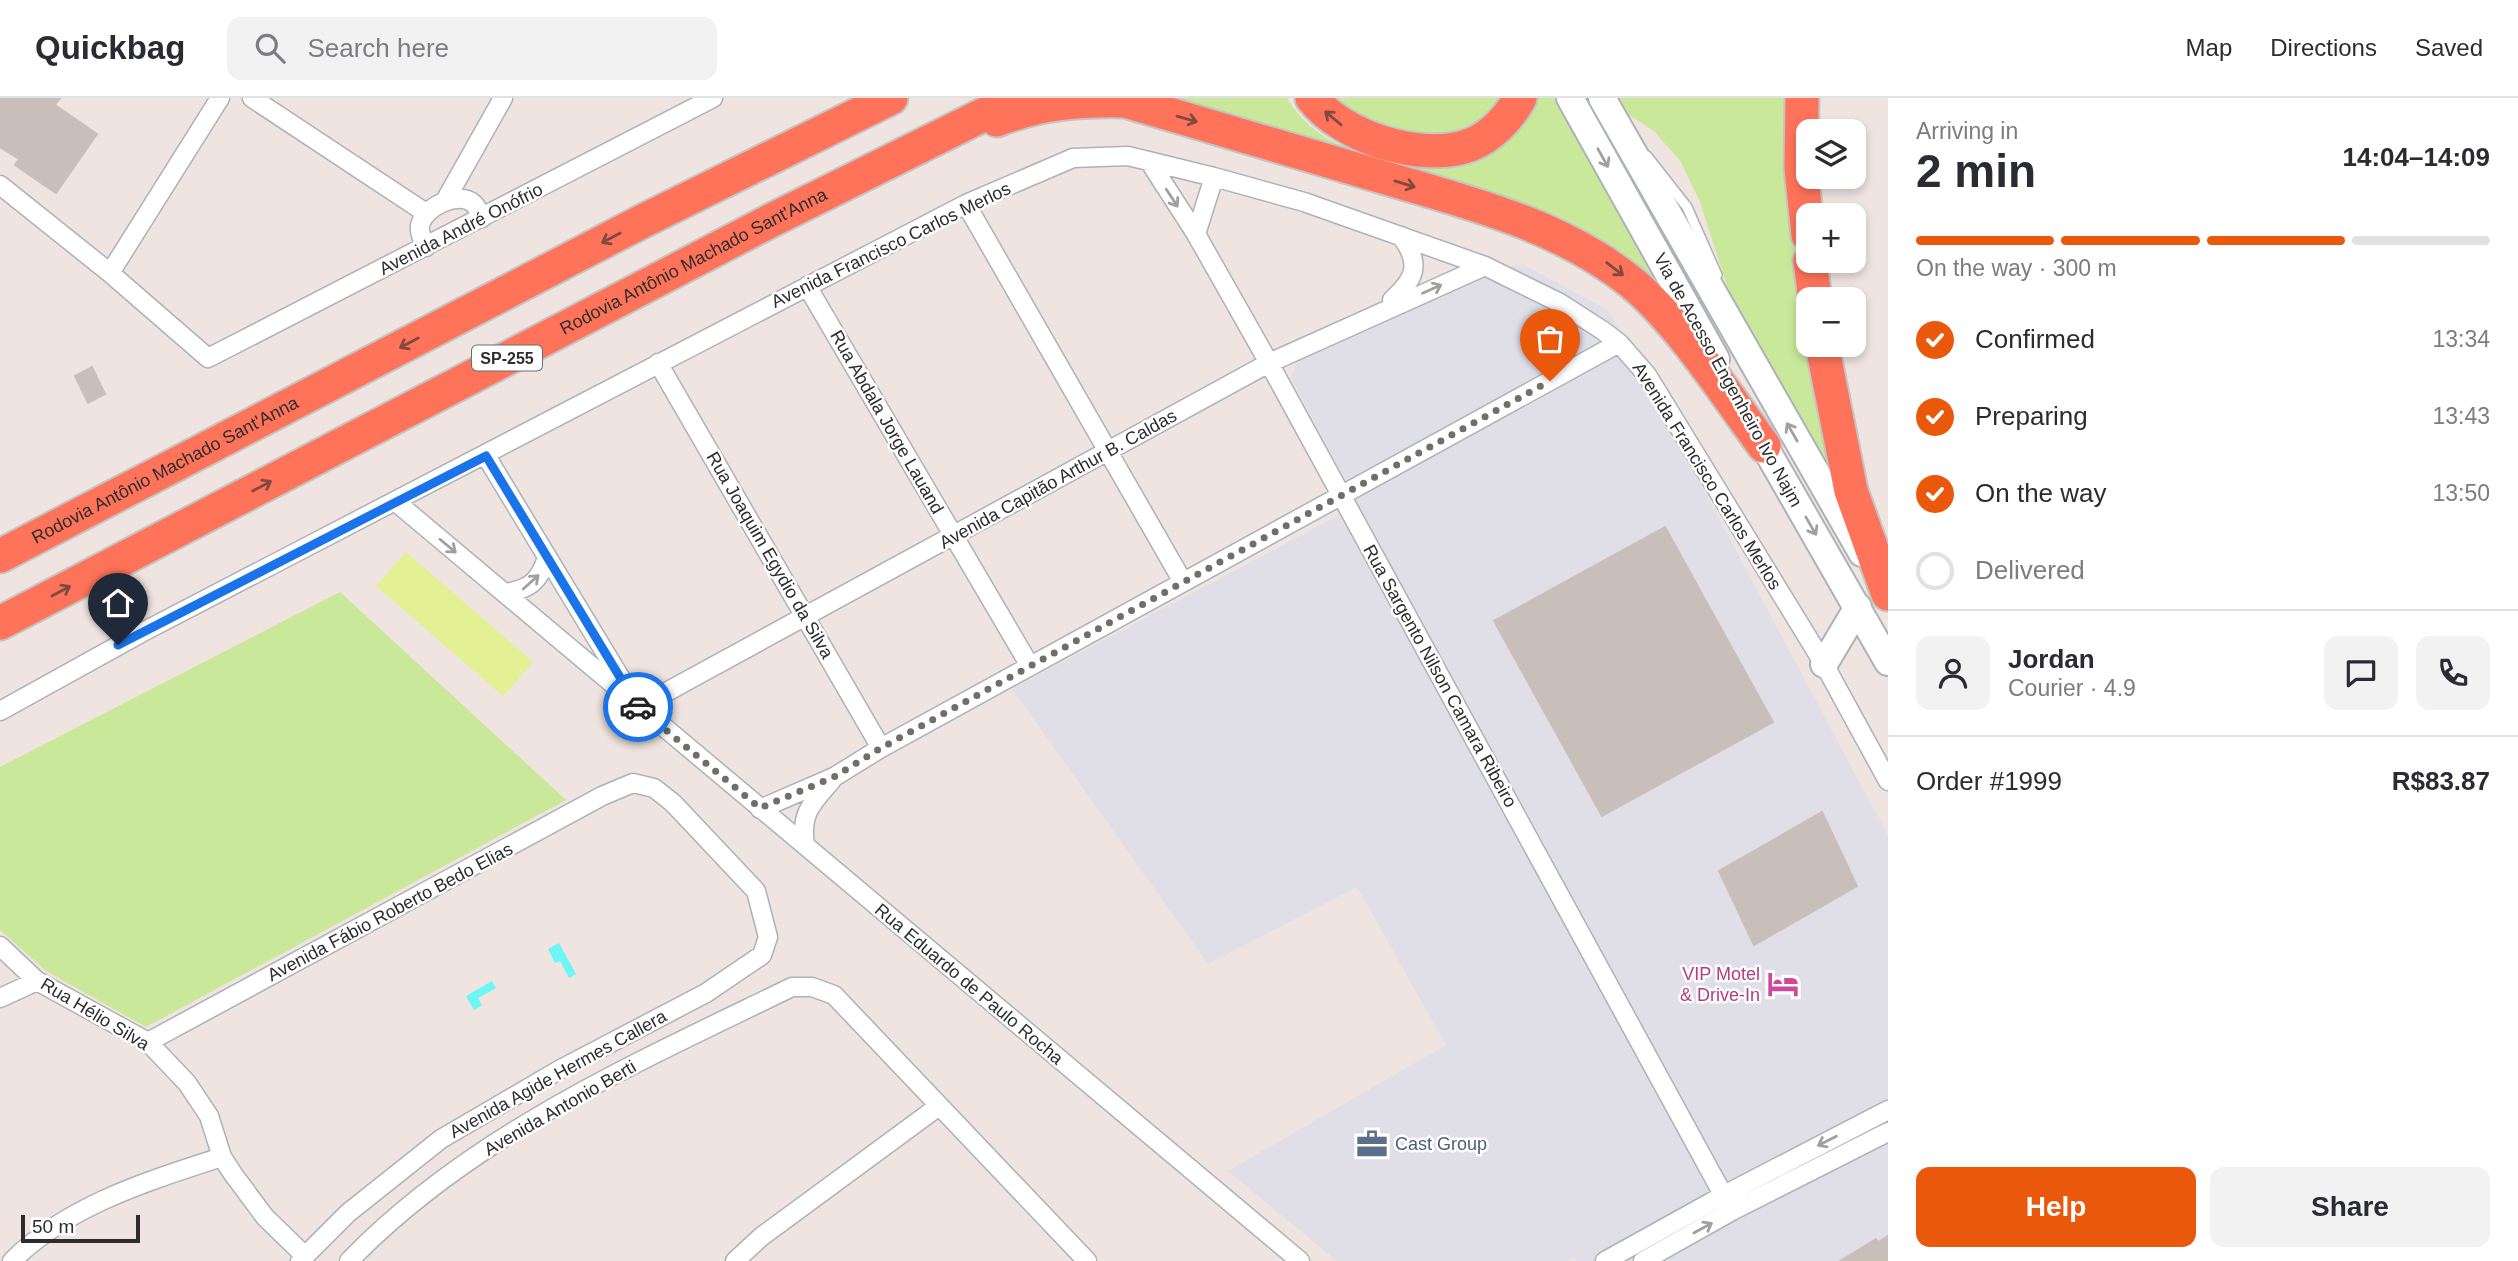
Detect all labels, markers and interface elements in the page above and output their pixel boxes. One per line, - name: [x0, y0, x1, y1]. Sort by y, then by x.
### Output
- search box: [227, 17, 717, 80]
- text: Quickbag: [35, 29, 185, 66]
- icon: search: [251, 29, 289, 67]
- text: Search here: [307, 33, 449, 63]
- text: Map: [2186, 34, 2232, 61]
- text: Directions: [2270, 34, 2377, 61]
- text: Saved: [2415, 34, 2483, 61]
- one-way arrow: [1324, 110, 1342, 126]
- one-way arrow: [1176, 114, 1198, 127]
- text: Arriving in: [1916, 118, 2018, 144]
- map controls: [1796, 119, 1866, 357]
- button: layers: [1796, 119, 1866, 189]
- text: 14:04–14:09: [2343, 142, 2490, 172]
- text: 2 min: [1916, 145, 2036, 197]
- one-way arrow: [1596, 147, 1610, 167]
- street label: Avenida Francisco Carlos Merlos: [768, 178, 1014, 312]
- street label: Avenida André Onófrio: [376, 179, 546, 279]
- one-way arrow: [1394, 179, 1416, 192]
- street label: Rodovia Antônio Machado Sant'Anna: [557, 184, 831, 339]
- one-way arrow: [1166, 187, 1180, 207]
- button: +: [1796, 203, 1866, 273]
- one-way arrow: [601, 231, 622, 245]
- street label: Via de Acesso Engenheiro Ivo Najm: [1650, 250, 1806, 510]
- text: On the way · 300 m: [1916, 255, 2117, 281]
- one-way arrow: [1605, 262, 1623, 277]
- one-way arrow: [1421, 282, 1442, 295]
- button: −: [1796, 287, 1866, 357]
- pin: [1520, 309, 1580, 381]
- icon: bag: [1531, 320, 1569, 358]
- icon: check: [1916, 321, 1954, 359]
- text: Confirmed: [1975, 324, 2095, 354]
- text: 13:34: [2432, 326, 2490, 352]
- street label: Rua Abdala Jorge Lauand: [826, 327, 948, 517]
- one-way arrow: [399, 336, 420, 350]
- road number: SP-255: [472, 346, 542, 370]
- street label: Avenida Francisco Carlos Merlos: [1629, 359, 1785, 593]
- street label: Rodovia Antônio Machado Sant'Anna: [28, 392, 303, 548]
- icon: check: [1916, 398, 1954, 436]
- text: Preparing: [1975, 401, 2088, 431]
- text: 13:43: [2432, 403, 2490, 429]
- street label: Avenida Capitão Arthur B. Caldas: [936, 405, 1180, 553]
- one-way arrow: [1785, 422, 1799, 442]
- street label: Rua Joaquim Egydio da Silva: [703, 448, 838, 663]
- icon: check: [1916, 475, 1954, 513]
- text: On the way: [1975, 478, 2107, 508]
- one-way arrow: [251, 479, 272, 492]
- text: 13:50: [2432, 480, 2490, 506]
- one-way arrow: [1804, 516, 1818, 536]
- one-way arrow: [439, 538, 457, 554]
- street label: Rua Sargento Nilson Camara Ribeiro: [1359, 541, 1521, 811]
- text: Delivered: [1975, 555, 2085, 585]
- pin: [88, 573, 148, 645]
- one-way arrow: [522, 574, 540, 591]
- one-way arrow: [50, 584, 70, 598]
- icon: home: [99, 584, 137, 622]
- button: person: [1916, 636, 1990, 710]
- button: chat: [2324, 636, 2398, 710]
- button: phone: [2416, 636, 2490, 710]
- text: Jordan: [2008, 644, 2095, 674]
- courier: [603, 672, 673, 742]
- text: Courier · 4.9: [2008, 675, 2136, 701]
- icon: car: [619, 688, 657, 726]
- text: Order #1999: [1916, 766, 2062, 796]
- text: R$83.87: [2392, 766, 2490, 796]
- street label: Avenida Fábio Roberto Bedo Elias: [264, 839, 516, 985]
- street label: Rua Eduardo de Paulo Rocha: [871, 899, 1068, 1069]
- place label: VIP Motel & Drive-In: [1680, 964, 1760, 1005]
- hotel icon: VIP Motel & Drive-In: [1766, 967, 1800, 1001]
- street label: Rua Hélio Silva: [37, 974, 154, 1055]
- street label: Avenida Agide Hermes Callera: [446, 1005, 671, 1142]
- street label: Avenida Antonio Berti: [481, 1056, 639, 1160]
- office icon: Cast Group: [1355, 1127, 1389, 1161]
- place label: Cast Group: [1395, 1134, 1487, 1154]
- one-way arrow: [1817, 1135, 1838, 1149]
- button: Help: [1916, 1167, 2196, 1247]
- button: Share: [2210, 1167, 2490, 1247]
- scale bar: [21, 1212, 140, 1244]
- text: 50 m: [32, 1216, 74, 1237]
- one-way arrow: [1692, 1221, 1712, 1235]

